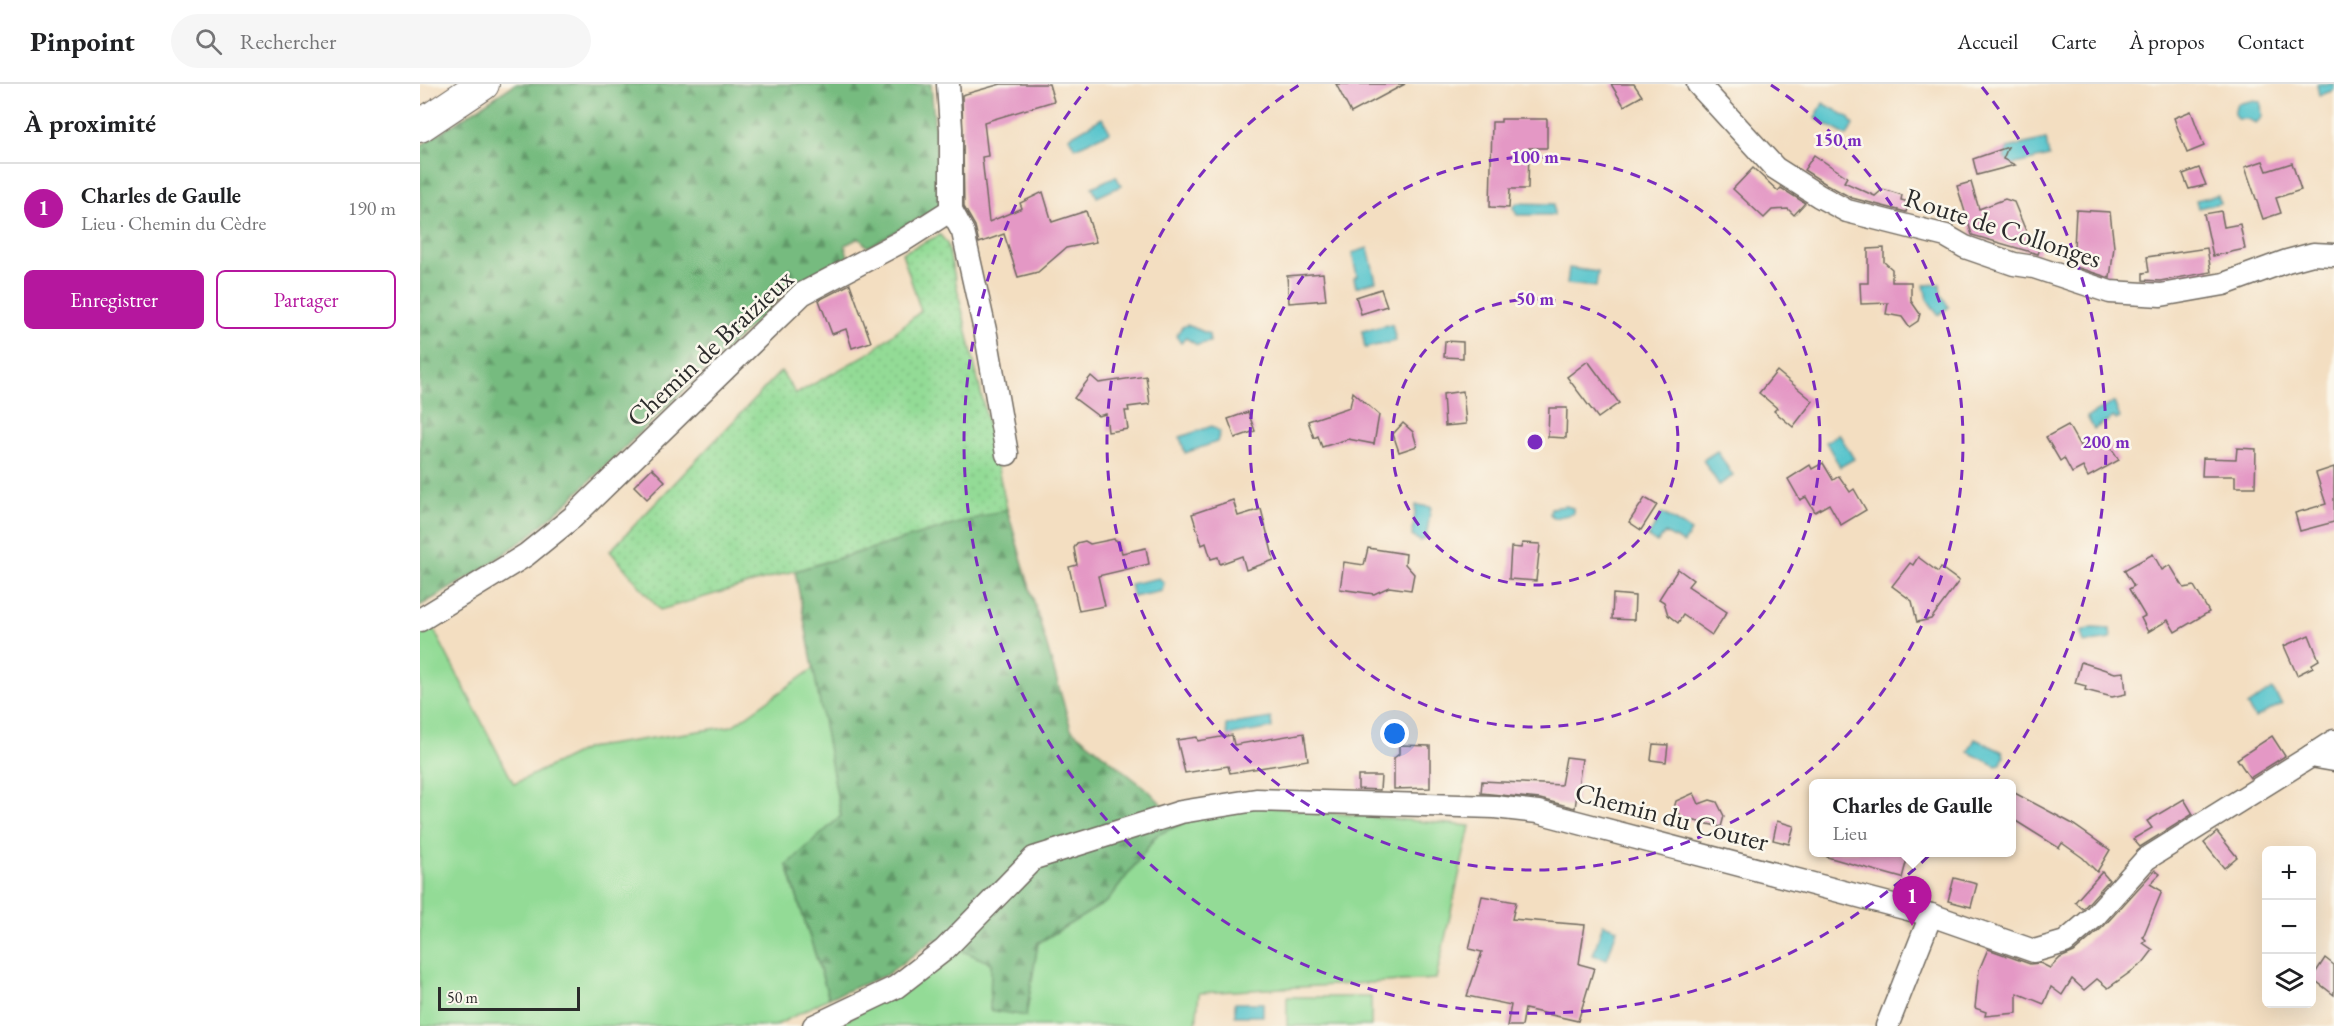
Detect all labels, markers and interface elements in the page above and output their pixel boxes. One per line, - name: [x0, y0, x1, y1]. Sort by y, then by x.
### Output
- search box: [171, 14, 591, 68]
- text: Pinpoint: [30, 23, 135, 59]
- icon: search: [192, 25, 225, 58]
- text: Rechercher: [240, 27, 336, 56]
- text: Accueil: [1958, 28, 2018, 55]
- text: Carte: [2051, 28, 2096, 55]
- text: À propos: [2129, 28, 2204, 55]
- text: Contact: [2237, 28, 2304, 55]
- text: À proximité: [24, 106, 156, 140]
- text: 150 m: [1814, 128, 1862, 151]
- text: 100 m: [1511, 145, 1559, 168]
- street label: Route de Collonges: [1900, 179, 2106, 276]
- text: Charles de Gaulle: [81, 181, 241, 210]
- text: 1: [38, 195, 49, 221]
- text: 190 m: [348, 195, 396, 221]
- text: Lieu · Chemin du Cèdre: [81, 210, 266, 236]
- street label: Chemin de Braizieux: [619, 261, 801, 434]
- button: Enregistrer: [24, 270, 204, 329]
- button: Partager: [216, 270, 396, 329]
- text: 50 m: [1516, 287, 1554, 310]
- text: 200 m: [2082, 430, 2130, 453]
- centre of rings: [1525, 432, 1545, 452]
- your location: [1380, 719, 1409, 748]
- street label: Chemin du Couter: [1572, 774, 1773, 859]
- popup: [1809, 779, 2016, 857]
- text: Charles de Gaulle: [1833, 791, 1992, 820]
- text: Lieu: [1833, 820, 1867, 846]
- map controls: [2262, 846, 2316, 1008]
- button: +: [2262, 846, 2316, 900]
- pin: 1: [1892, 876, 1932, 926]
- button: −: [2262, 900, 2316, 954]
- button: layers: [2262, 954, 2316, 1008]
- scale bar: [438, 984, 580, 1012]
- text: 50 m: [447, 987, 478, 1008]

